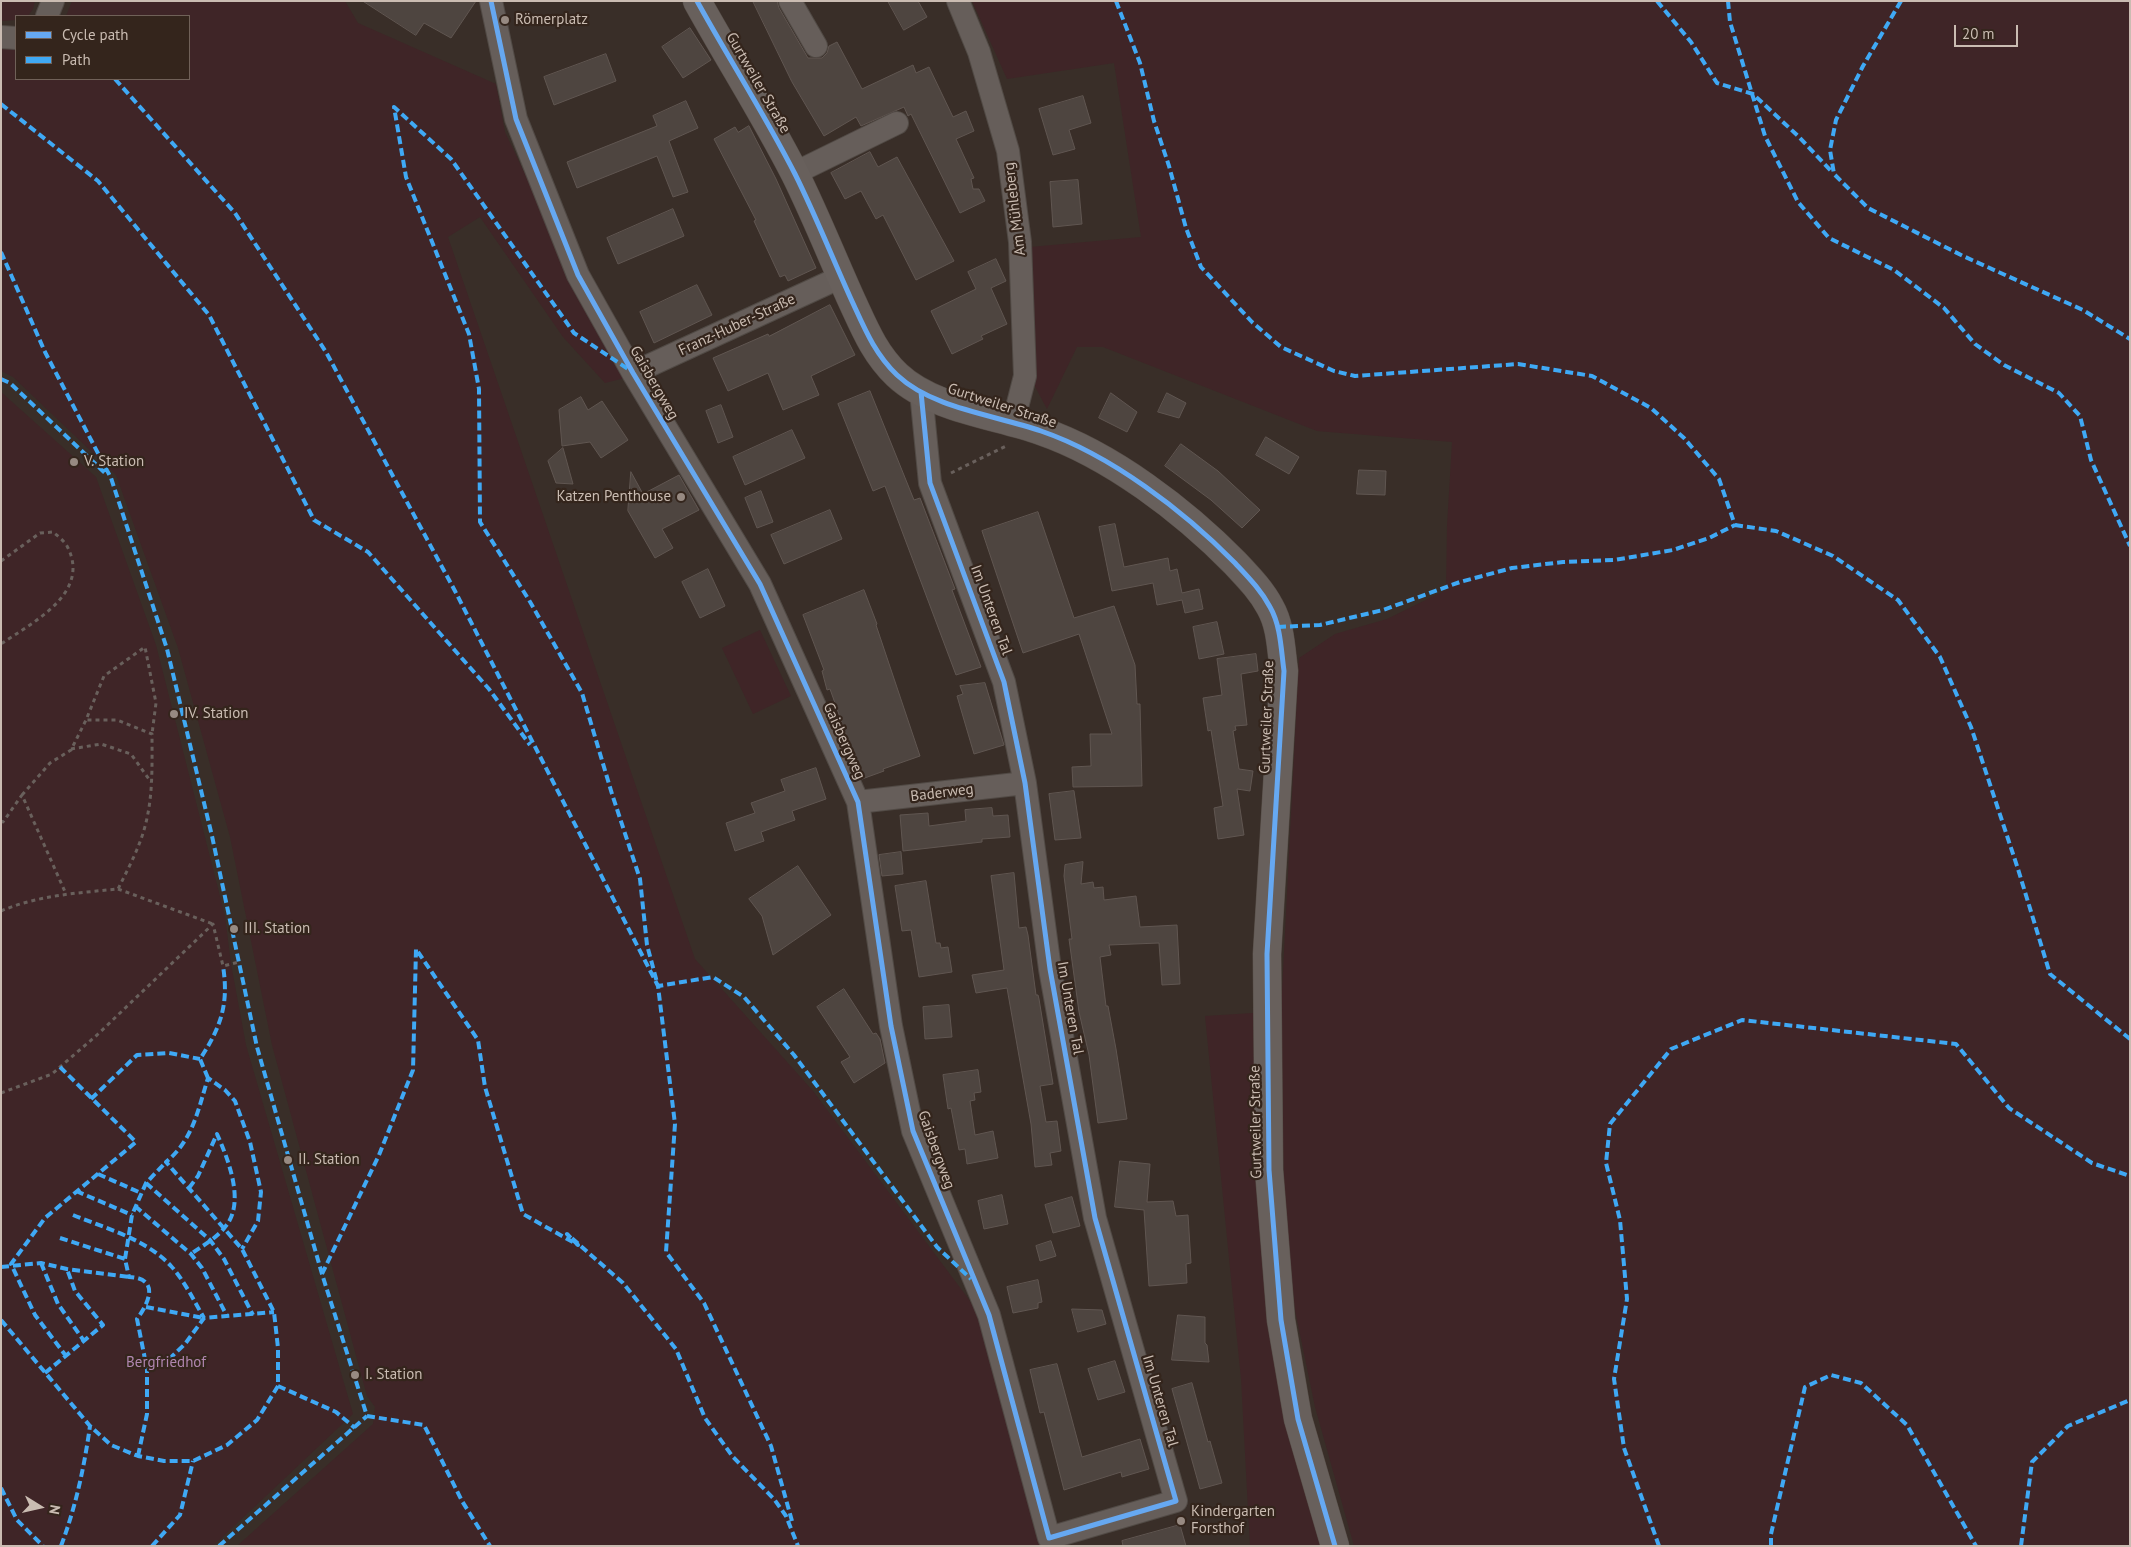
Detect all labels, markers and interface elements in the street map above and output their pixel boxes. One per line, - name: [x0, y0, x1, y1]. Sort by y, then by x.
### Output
- place label: Römerplatz: [515, 11, 588, 29]
- marker: Römerplatz: [499, 14, 511, 26]
- legend: [15, 15, 190, 80]
- scale bar: [1956, 15, 2020, 47]
- text: 20 m: [1962, 24, 1995, 43]
- text: Cycle path: [62, 25, 128, 44]
- street label: Gurtweiler Straße: [722, 29, 794, 137]
- text: Path: [62, 50, 91, 69]
- street label: Am Mühleberg: [1000, 161, 1030, 257]
- street label: Franz-Huber-Straße: [676, 290, 798, 360]
- street label: Gaisbergweg: [626, 343, 682, 423]
- street label: Gurtweiler Straße: [945, 380, 1059, 432]
- place label: V. Station: [84, 453, 144, 471]
- marker: V. Station: [68, 456, 80, 468]
- place label: Katzen Penthouse: [556, 488, 671, 506]
- marker: Katzen Penthouse: [675, 491, 687, 503]
- street label: Im Unteren Tal: [966, 562, 1016, 658]
- street label: Gurtweiler Straße: [1256, 660, 1278, 774]
- street label: Gaisbergweg: [819, 700, 869, 782]
- place label: IV. Station: [184, 705, 249, 723]
- marker: IV. Station: [168, 708, 180, 720]
- street label: Baderweg: [909, 780, 975, 806]
- place label: III. Station: [244, 920, 310, 938]
- marker: III. Station: [228, 923, 240, 935]
- street label: Im Unteren Tal: [1053, 960, 1087, 1056]
- street label: Gurtweiler Straße: [1246, 1065, 1266, 1179]
- street label: Gaisbergweg: [913, 1108, 959, 1192]
- place label: II. Station: [298, 1151, 360, 1169]
- marker: II. Station: [282, 1154, 294, 1166]
- street label: Im Unteren Tal: [1138, 1353, 1182, 1449]
- park label: Bergfriedhof: [126, 1354, 206, 1372]
- place label: I. Station: [365, 1366, 422, 1384]
- marker: I. Station: [349, 1369, 361, 1381]
- north arrow: [15, 1482, 65, 1532]
- place label: Kindergarten Forsthof: [1191, 1503, 1275, 1538]
- text: N: [45, 1504, 64, 1516]
- marker: Kindergarten Forsthof: [1175, 1515, 1187, 1527]

